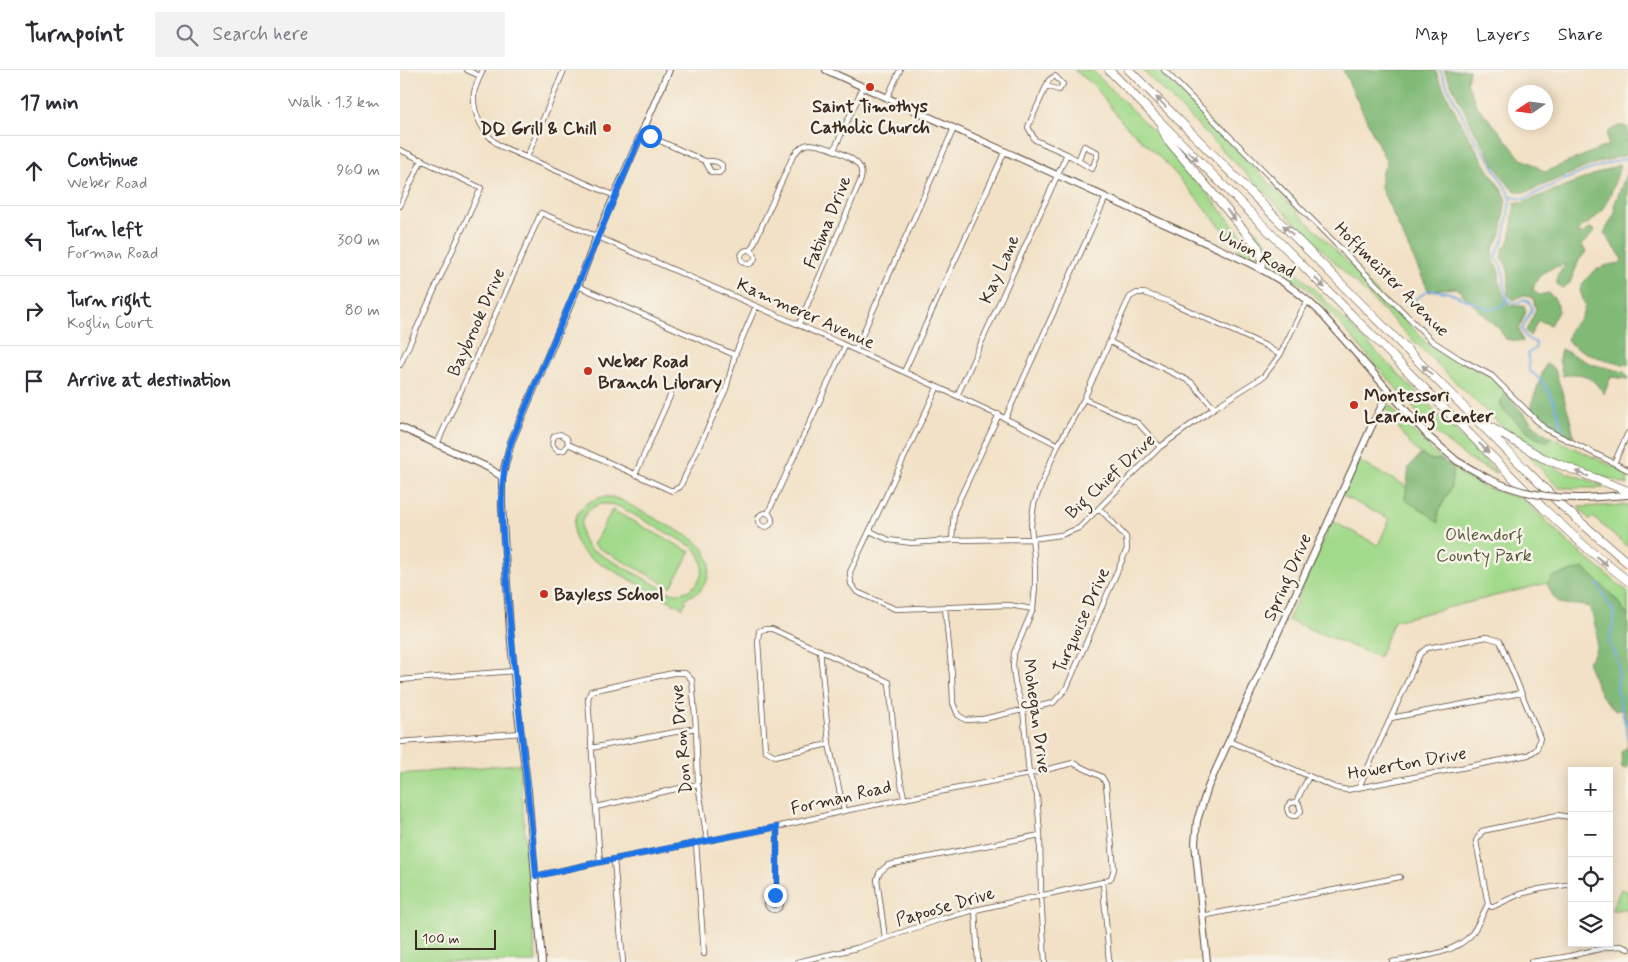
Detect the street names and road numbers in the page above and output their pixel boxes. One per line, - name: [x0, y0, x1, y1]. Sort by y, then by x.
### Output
- street label: Fatima Drive: [798, 172, 857, 272]
- street label: Hoffmeister Avenue: [1328, 217, 1454, 343]
- street label: Union Road: [1214, 224, 1299, 284]
- street label: Kay Lane: [974, 231, 1026, 308]
- street label: Baybrook Drive: [442, 264, 511, 380]
- street label: Kammerer Avenue: [733, 273, 879, 355]
- street label: Big Chief Drive: [1061, 429, 1162, 526]
- street label: Spring Drive: [1258, 530, 1320, 626]
- street label: Turquoise Drive: [1048, 564, 1116, 677]
- street label: Mohegan Drive: [1015, 657, 1056, 775]
- street label: Don Ron Drive: [665, 683, 699, 795]
- street label: Howerton Drive: [1346, 742, 1469, 786]
- street label: Forman Road: [788, 775, 894, 821]
- street label: Papoose Drive: [893, 881, 998, 933]

